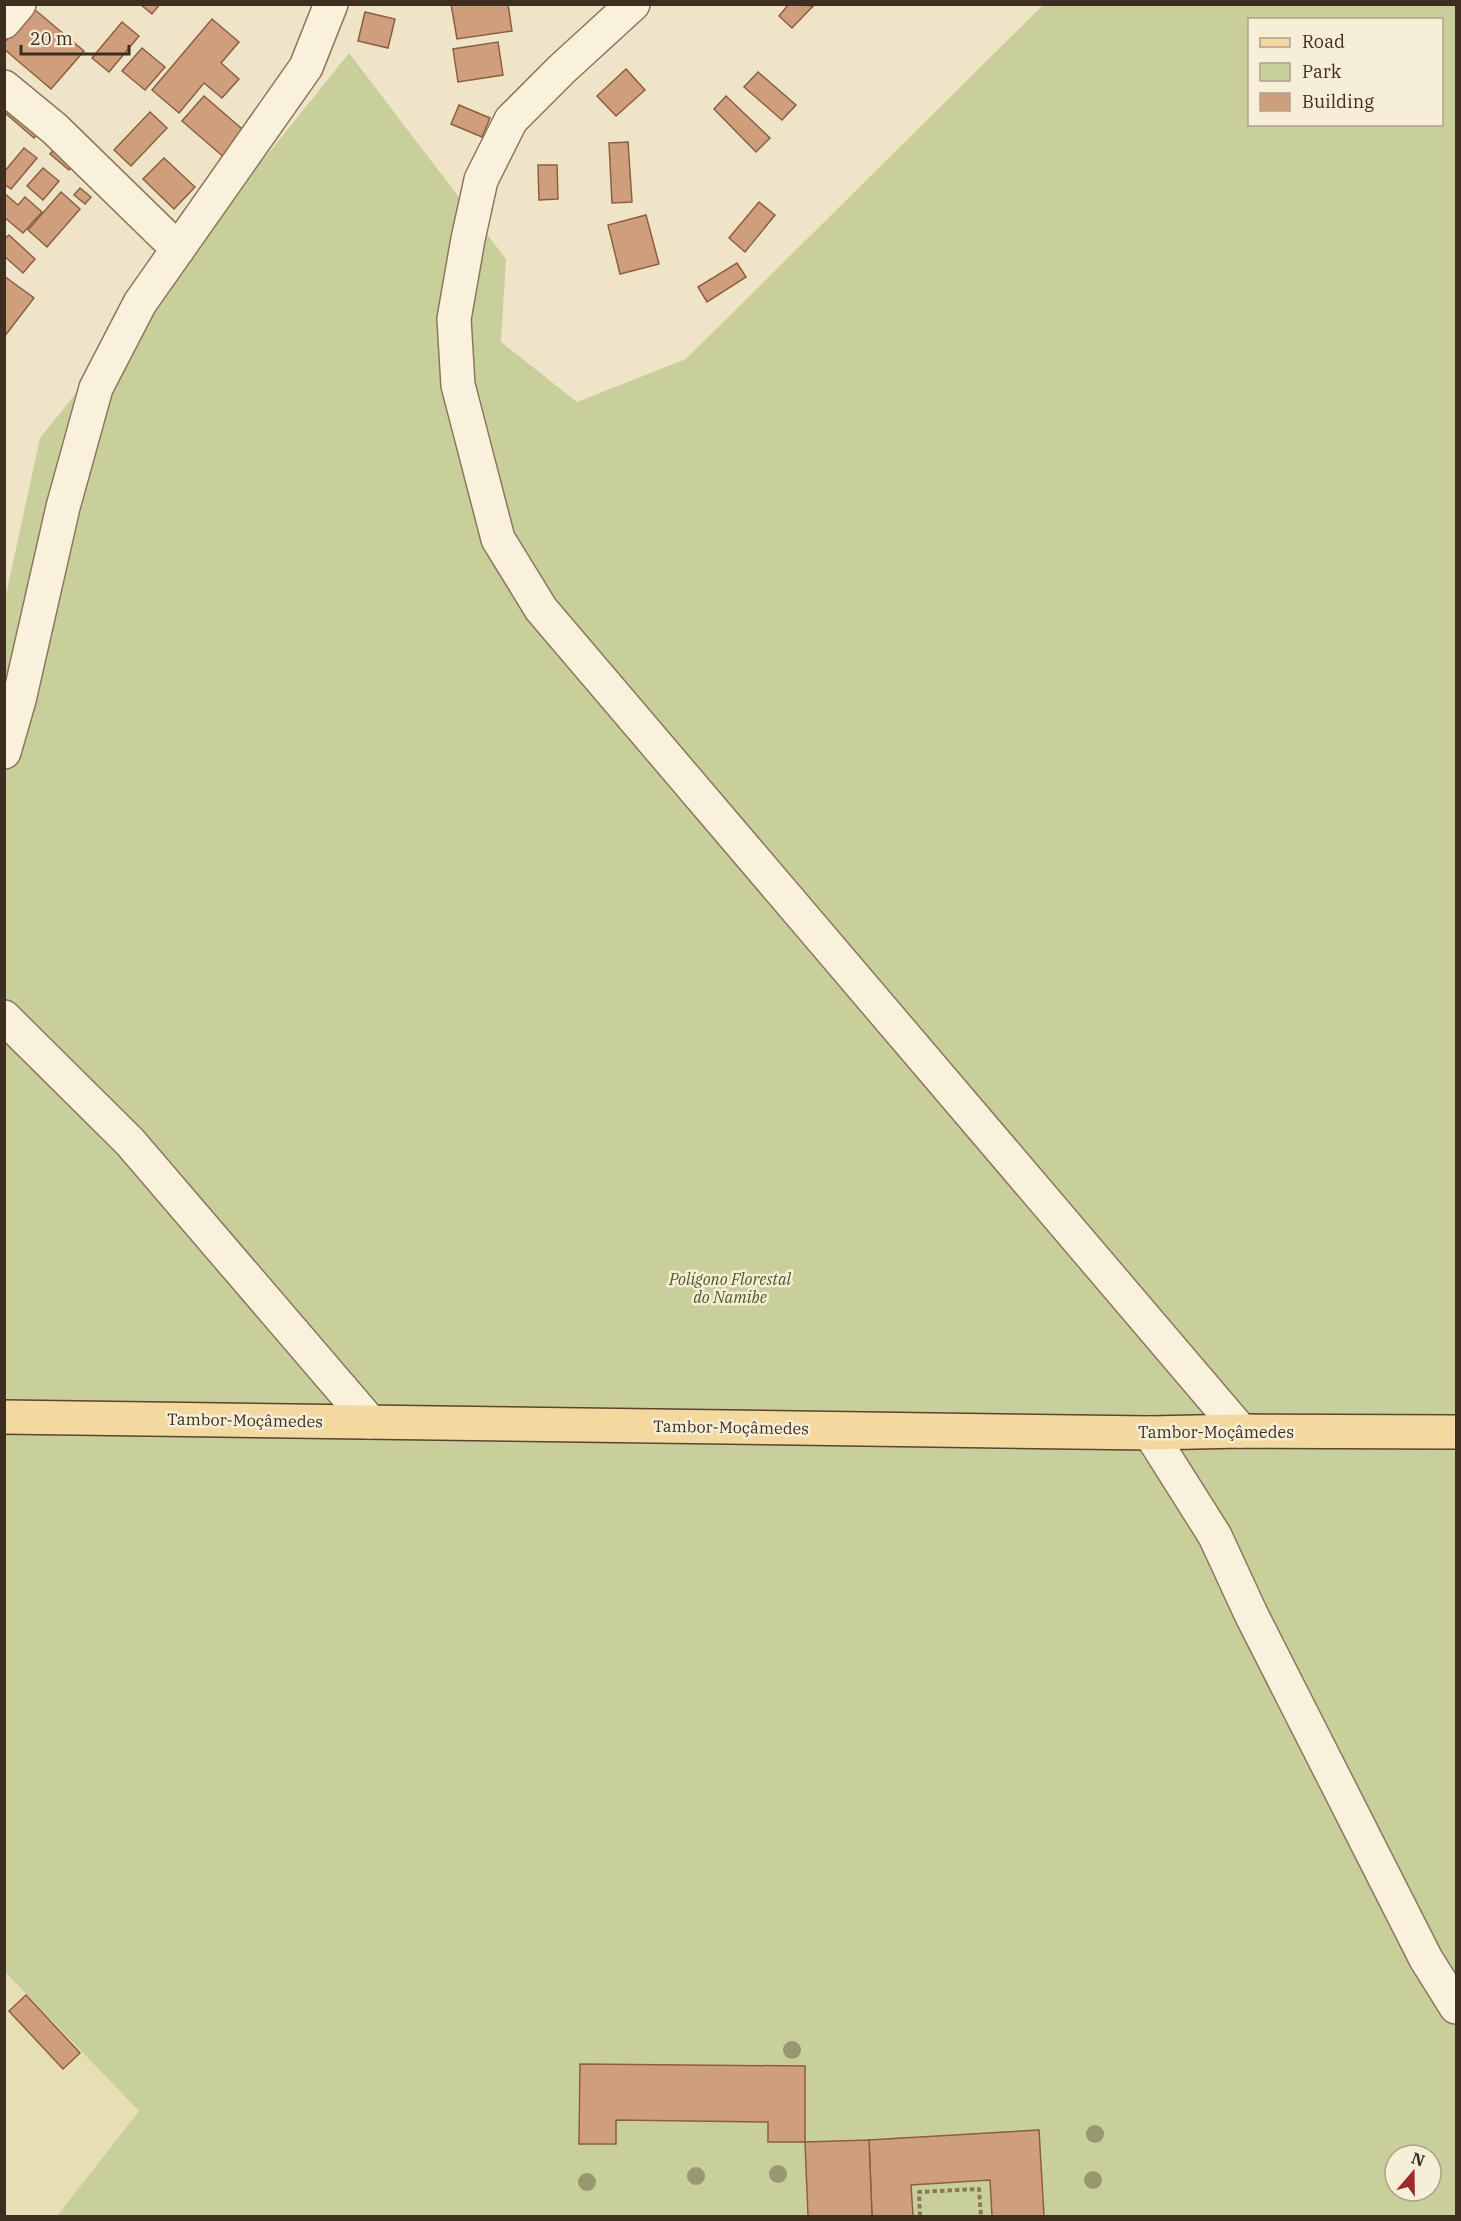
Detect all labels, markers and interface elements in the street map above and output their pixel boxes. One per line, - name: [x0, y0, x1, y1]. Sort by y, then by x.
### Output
- scale bar: [21, 18, 129, 56]
- legend: [1248, 18, 1443, 126]
- text: 20 m: [30, 27, 73, 50]
- text: Road: [1302, 30, 1345, 53]
- text: Park: [1302, 60, 1342, 83]
- text: Building: [1302, 90, 1374, 113]
- park label: Polígono Florestal do Namibe: [668, 1269, 792, 1307]
- street label: Tambor-Moçâmedes: [167, 1409, 323, 1431]
- street label: Tambor-Moçâmedes: [653, 1416, 809, 1438]
- street label: Tambor-Moçâmedes: [1138, 1422, 1294, 1442]
- north arrow: [1383, 2143, 1443, 2203]
- text: N: [1409, 2147, 1427, 2170]

